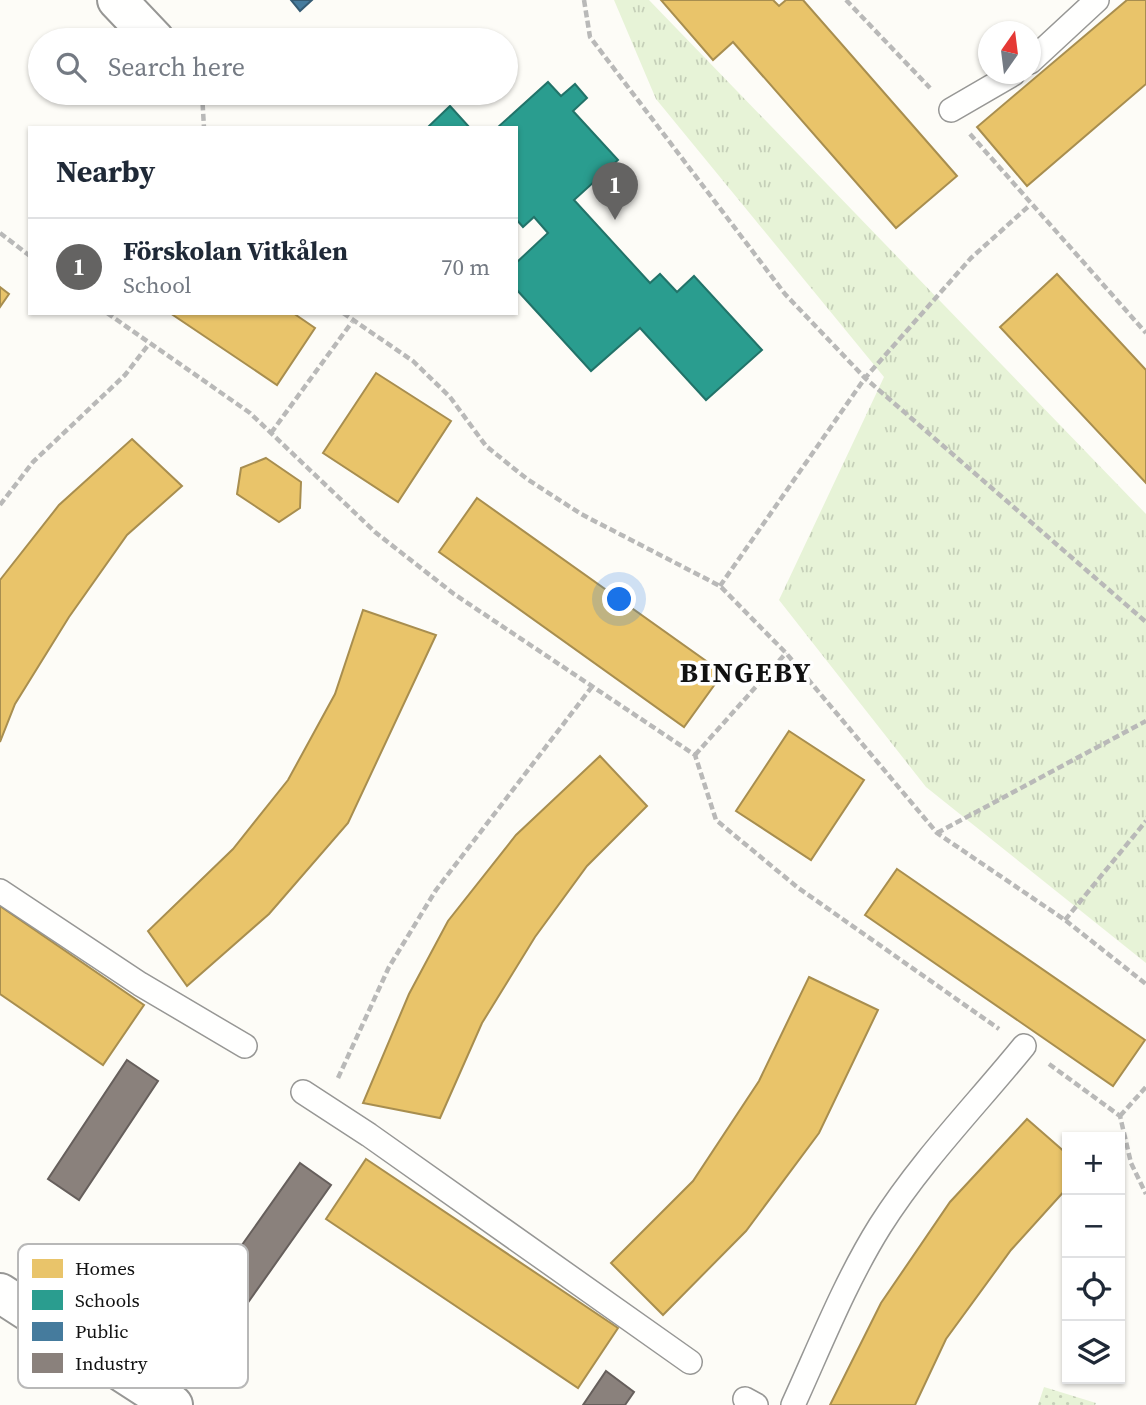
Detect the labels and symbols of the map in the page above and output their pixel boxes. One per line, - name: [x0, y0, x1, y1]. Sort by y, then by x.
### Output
- north arrow: [978, 21, 1041, 84]
- pin: 1: [592, 162, 638, 220]
- your location: [602, 582, 636, 616]
- district label: BINGEBY: [680, 653, 812, 691]
- legend: [18, 1244, 248, 1388]
- text: Homes: [75, 1255, 135, 1281]
- text: Schools: [75, 1287, 140, 1313]
- text: Public: [75, 1318, 129, 1344]
- text: Industry: [75, 1350, 148, 1376]

